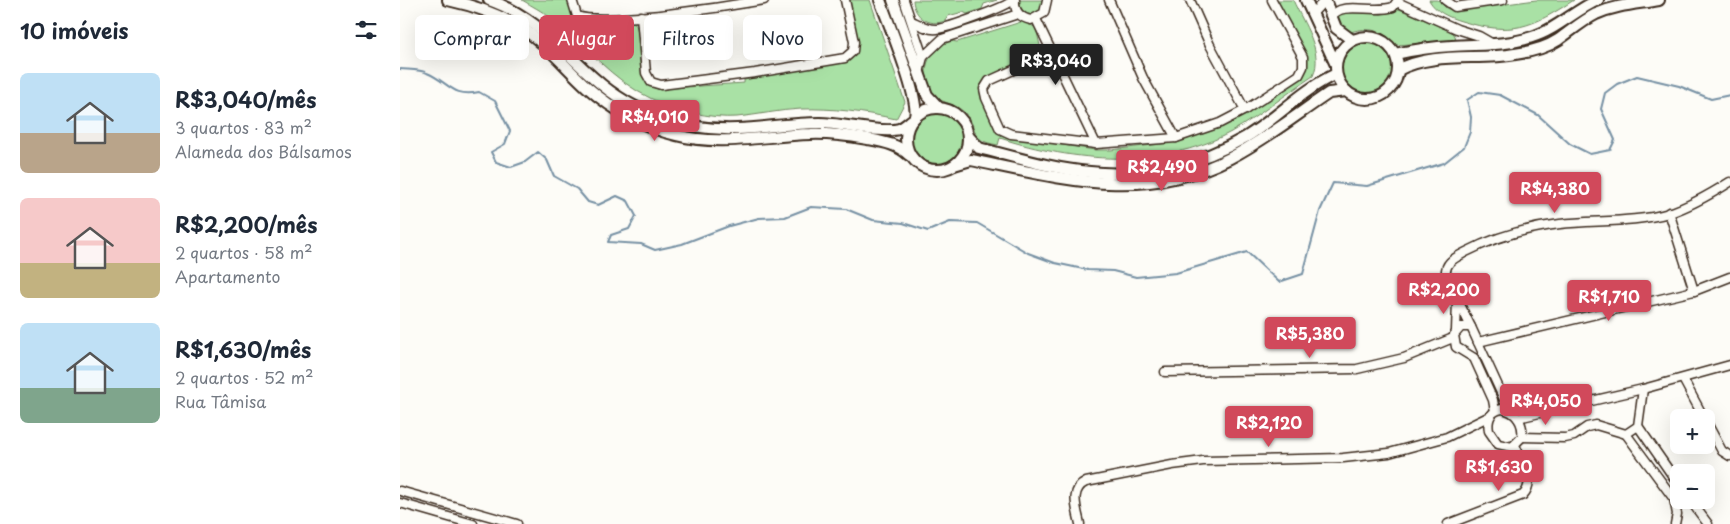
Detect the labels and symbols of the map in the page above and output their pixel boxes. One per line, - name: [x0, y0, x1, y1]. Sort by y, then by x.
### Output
- pin: R$3,040: [1010, 44, 1102, 86]
- pin: R$4,010: [609, 100, 701, 142]
- pin: R$2,490: [1116, 150, 1208, 192]
- pin: R$4,380: [1509, 172, 1601, 214]
- pin: R$2,200: [1398, 272, 1490, 315]
- pin: R$1,710: [1563, 280, 1655, 322]
- pin: R$5,380: [1264, 316, 1356, 359]
- pin: R$4,050: [1500, 384, 1592, 426]
- pin: R$2,120: [1223, 406, 1315, 448]
- pin: R$1,630: [1453, 450, 1545, 492]

